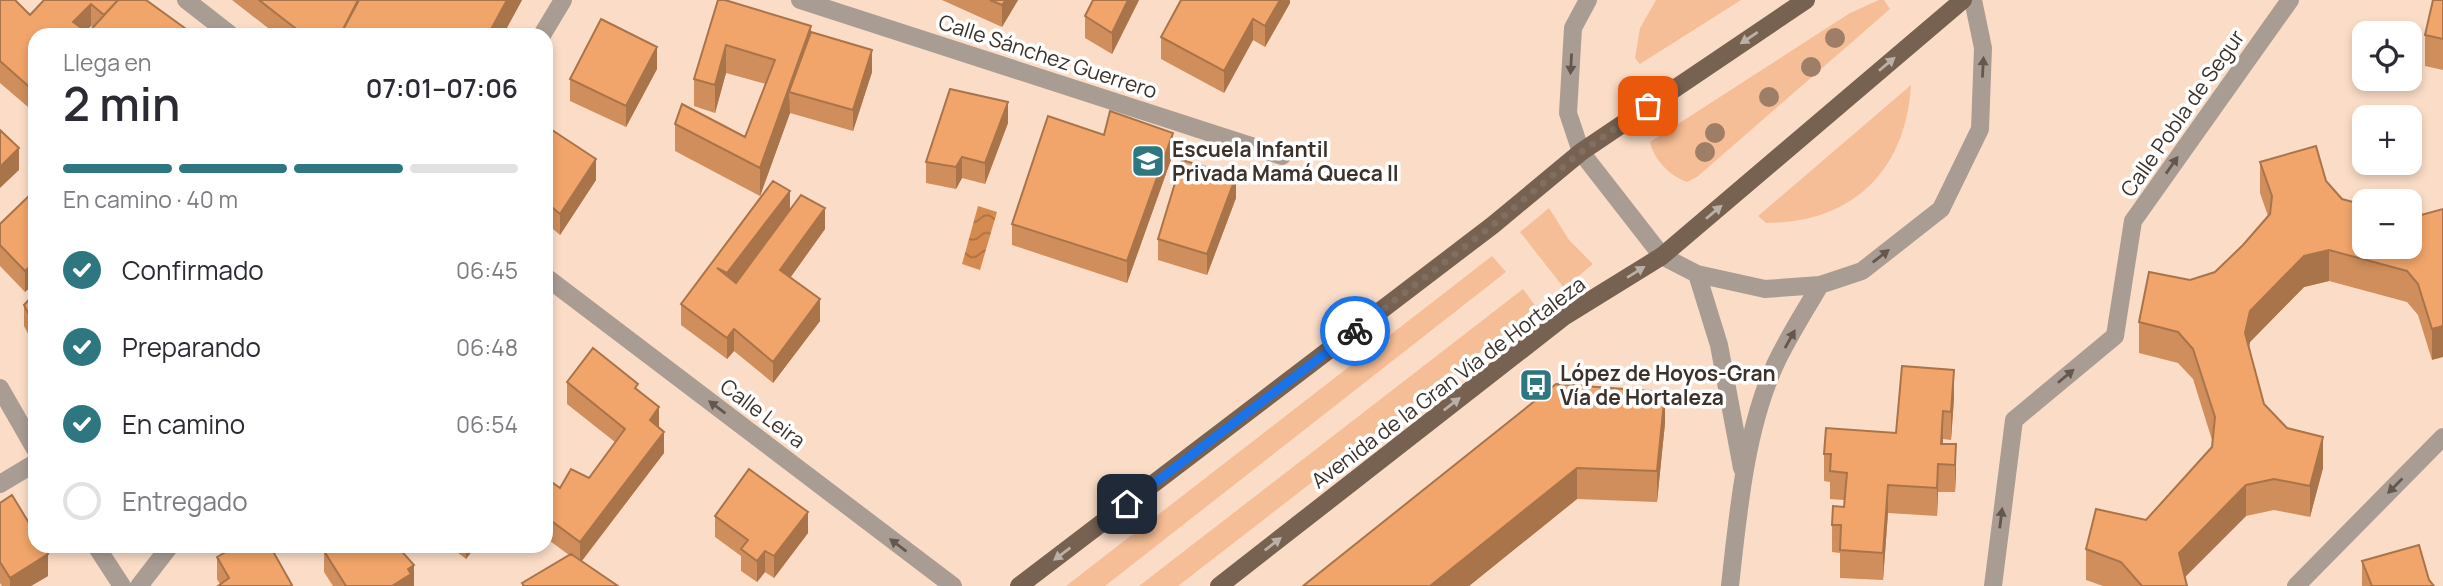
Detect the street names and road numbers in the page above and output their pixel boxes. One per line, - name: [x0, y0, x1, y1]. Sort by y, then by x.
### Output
- street label: Calle Sánchez Guerrero: [935, 7, 1161, 105]
- street label: Calle Pobla de Segur: [2114, 24, 2250, 202]
- street label: Avenida de la Gran Vía de Hortaleza: [1305, 270, 1591, 494]
- street label: Calle Leira: [715, 372, 811, 454]

